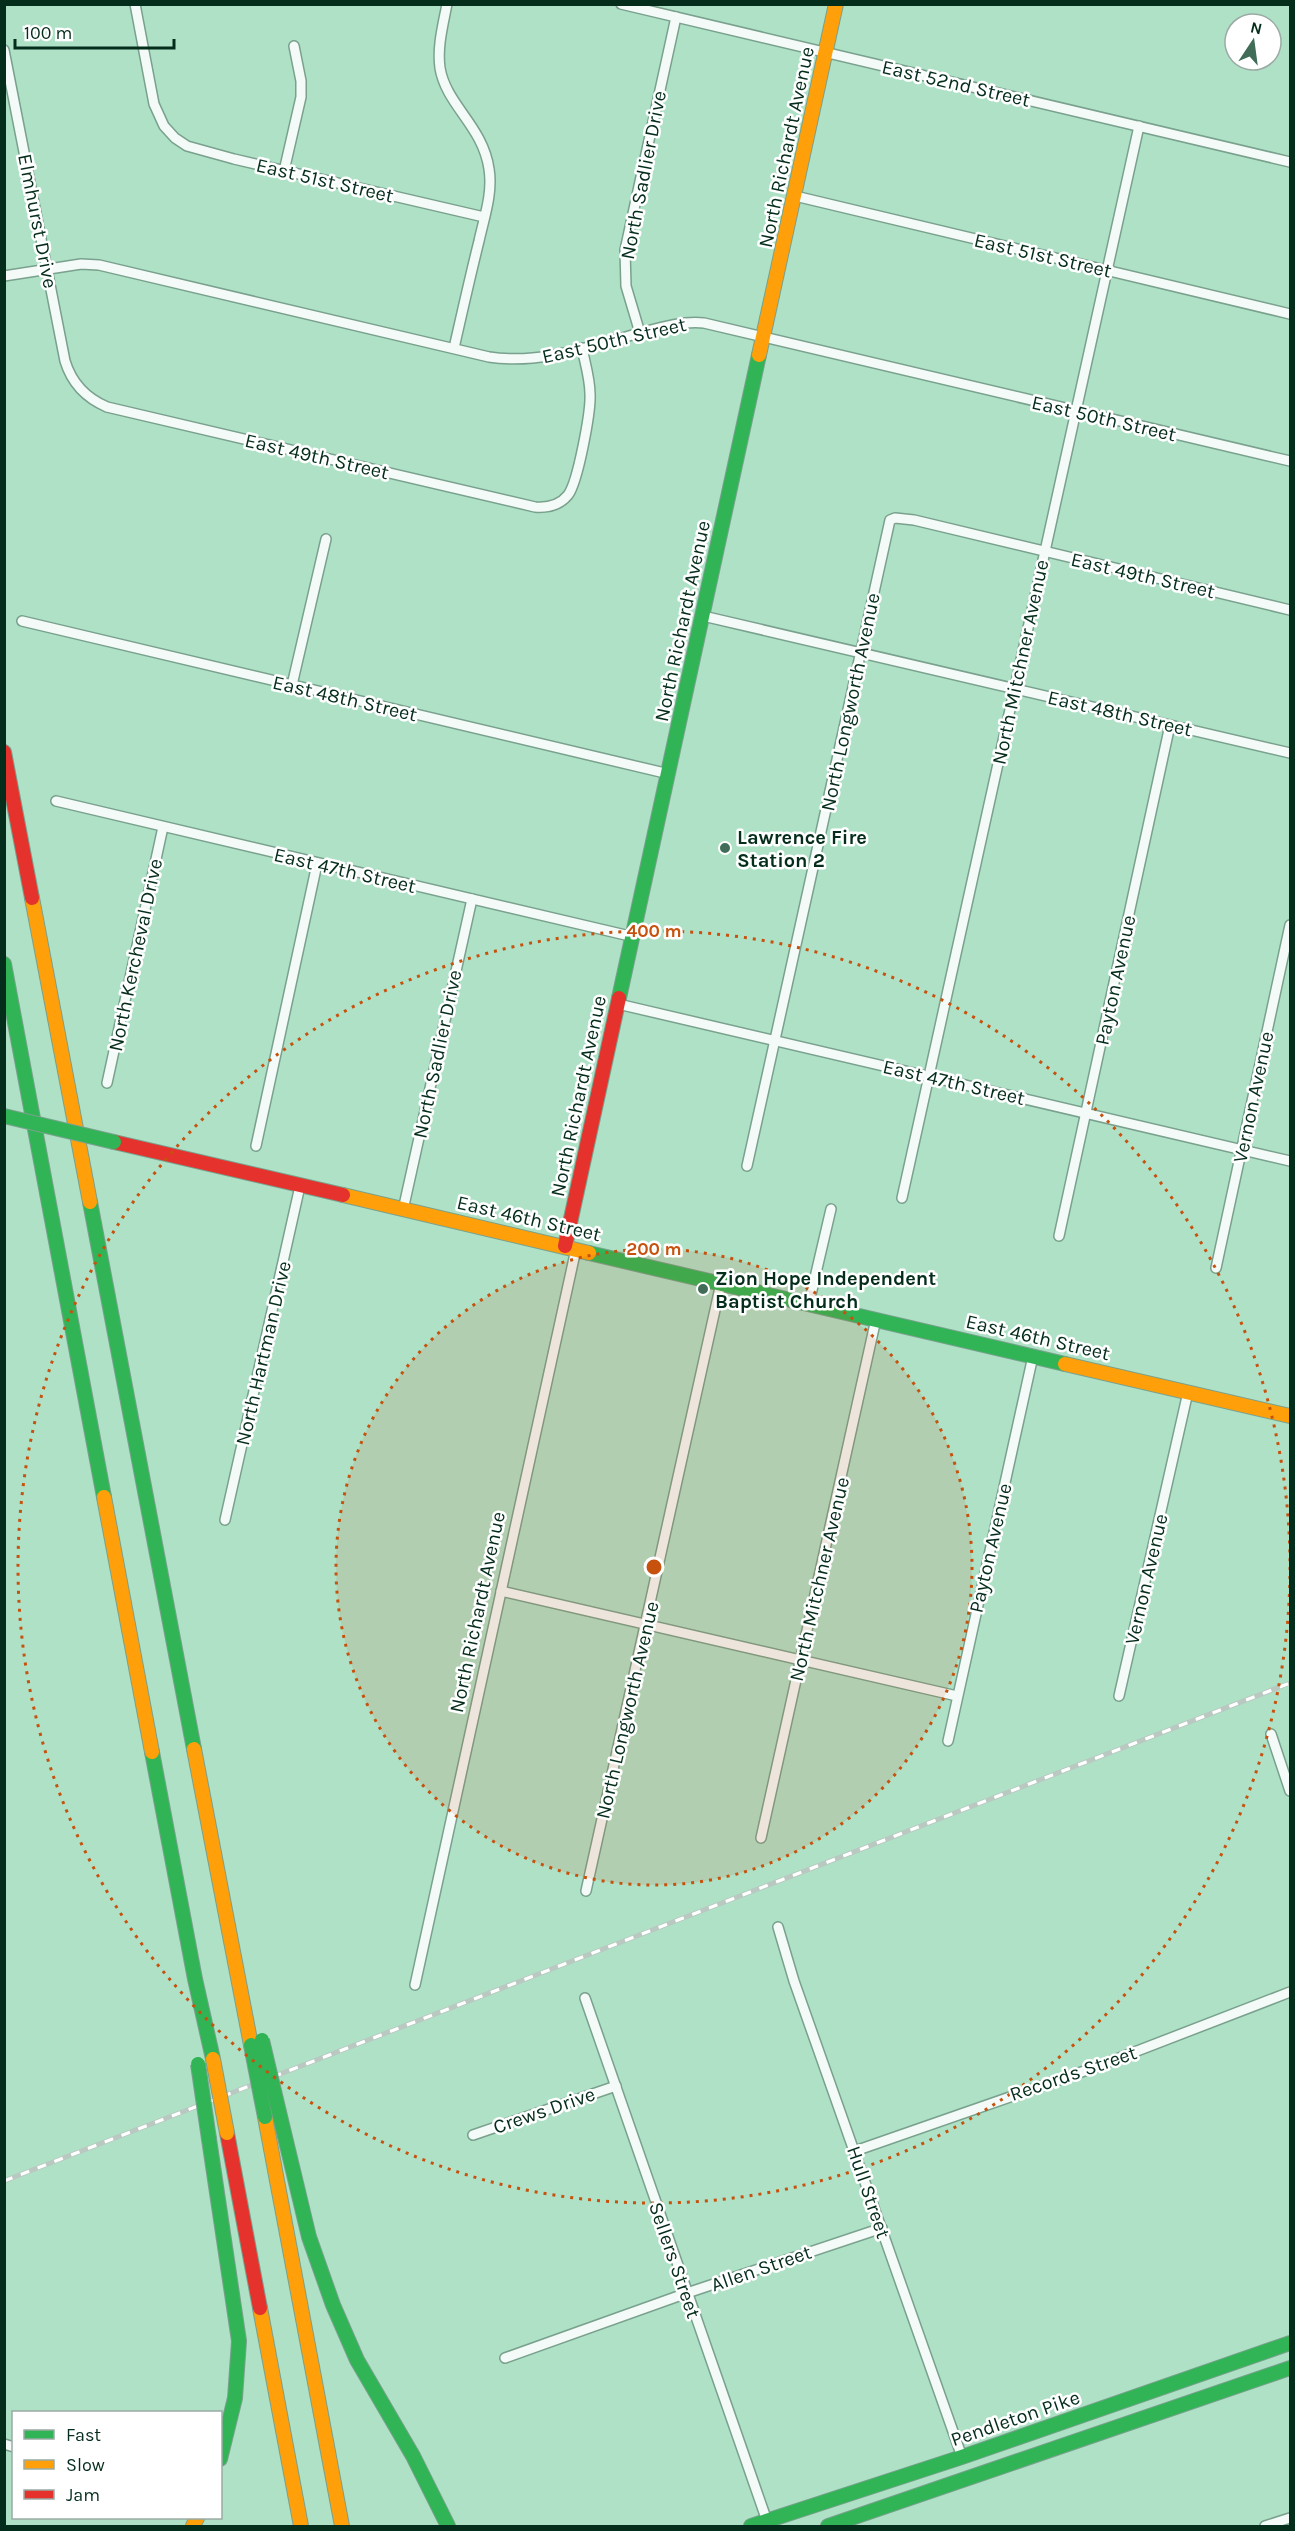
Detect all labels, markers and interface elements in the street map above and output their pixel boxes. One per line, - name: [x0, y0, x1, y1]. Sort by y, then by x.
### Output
- scale bar: [15, 12, 174, 50]
- north arrow: [1223, 12, 1283, 72]
- text: N: [1249, 17, 1264, 38]
- text: 100 m: [24, 22, 72, 44]
- street label: North Richardt Avenue: [754, 44, 819, 250]
- street label: East 52nd Street: [879, 55, 1033, 112]
- street label: North Sadlier Drive: [616, 89, 671, 262]
- street label: Elmhurst Drive: [13, 152, 62, 290]
- street label: East 51st Street: [254, 153, 396, 208]
- street label: East 51st Street: [972, 228, 1114, 283]
- street label: East 50th Street: [540, 313, 689, 368]
- street label: East 50th Street: [1029, 391, 1179, 446]
- street label: East 49th Street: [243, 429, 392, 484]
- street label: North Richardt Avenue: [650, 518, 715, 724]
- street label: East 49th Street: [1069, 548, 1218, 603]
- street label: North Mitchner Avenue: [987, 557, 1053, 767]
- street label: North Longworth Avenue: [816, 591, 885, 813]
- street label: East 48th Street: [270, 671, 420, 726]
- street label: East 48th Street: [1045, 686, 1195, 741]
- place label: Lawrence Fire Station 2: [737, 826, 867, 872]
- marker: Lawrence Fire Station 2: [718, 841, 732, 855]
- street label: East 47th Street: [272, 843, 418, 898]
- street label: North Kercheval Drive: [104, 857, 167, 1054]
- street label: Payton Avenue: [1090, 913, 1141, 1047]
- text: 400 m: [626, 920, 682, 942]
- street label: North Sadlier Drive: [408, 968, 467, 1140]
- street label: North Richardt Avenue: [546, 993, 611, 1199]
- street label: Vernon Avenue: [1228, 1029, 1279, 1165]
- street label: East 47th Street: [881, 1055, 1027, 1110]
- street label: East 46th Street: [455, 1191, 604, 1246]
- text: 200 m: [626, 1238, 682, 1260]
- street label: North Hartman Drive: [231, 1259, 296, 1448]
- place label: Zion Hope Independent Baptist Church: [715, 1267, 936, 1313]
- marker: Zion Hope Independent Baptist Church: [696, 1282, 710, 1296]
- street label: East 46th Street: [964, 1310, 1113, 1365]
- street label: North Mitchner Avenue: [785, 1475, 854, 1684]
- street label: Payton Avenue: [964, 1481, 1017, 1615]
- street label: North Richardt Avenue: [445, 1509, 510, 1715]
- street label: Vernon Avenue: [1120, 1511, 1173, 1647]
- centre of rings: [644, 1557, 664, 1577]
- street label: North Longworth Avenue: [591, 1599, 664, 1821]
- street label: Records Street: [1007, 2041, 1140, 2106]
- street label: Crews Drive: [490, 2082, 598, 2139]
- street label: Hull Street: [842, 2143, 895, 2242]
- street label: Sellers Street: [644, 2199, 705, 2322]
- street label: Allen Street: [708, 2240, 815, 2296]
- street label: Pendleton Pike: [948, 2386, 1083, 2451]
- legend: [12, 2411, 222, 2519]
- text: Fast: [66, 2424, 101, 2446]
- text: Slow: [66, 2454, 105, 2476]
- text: Jam: [66, 2484, 100, 2506]

